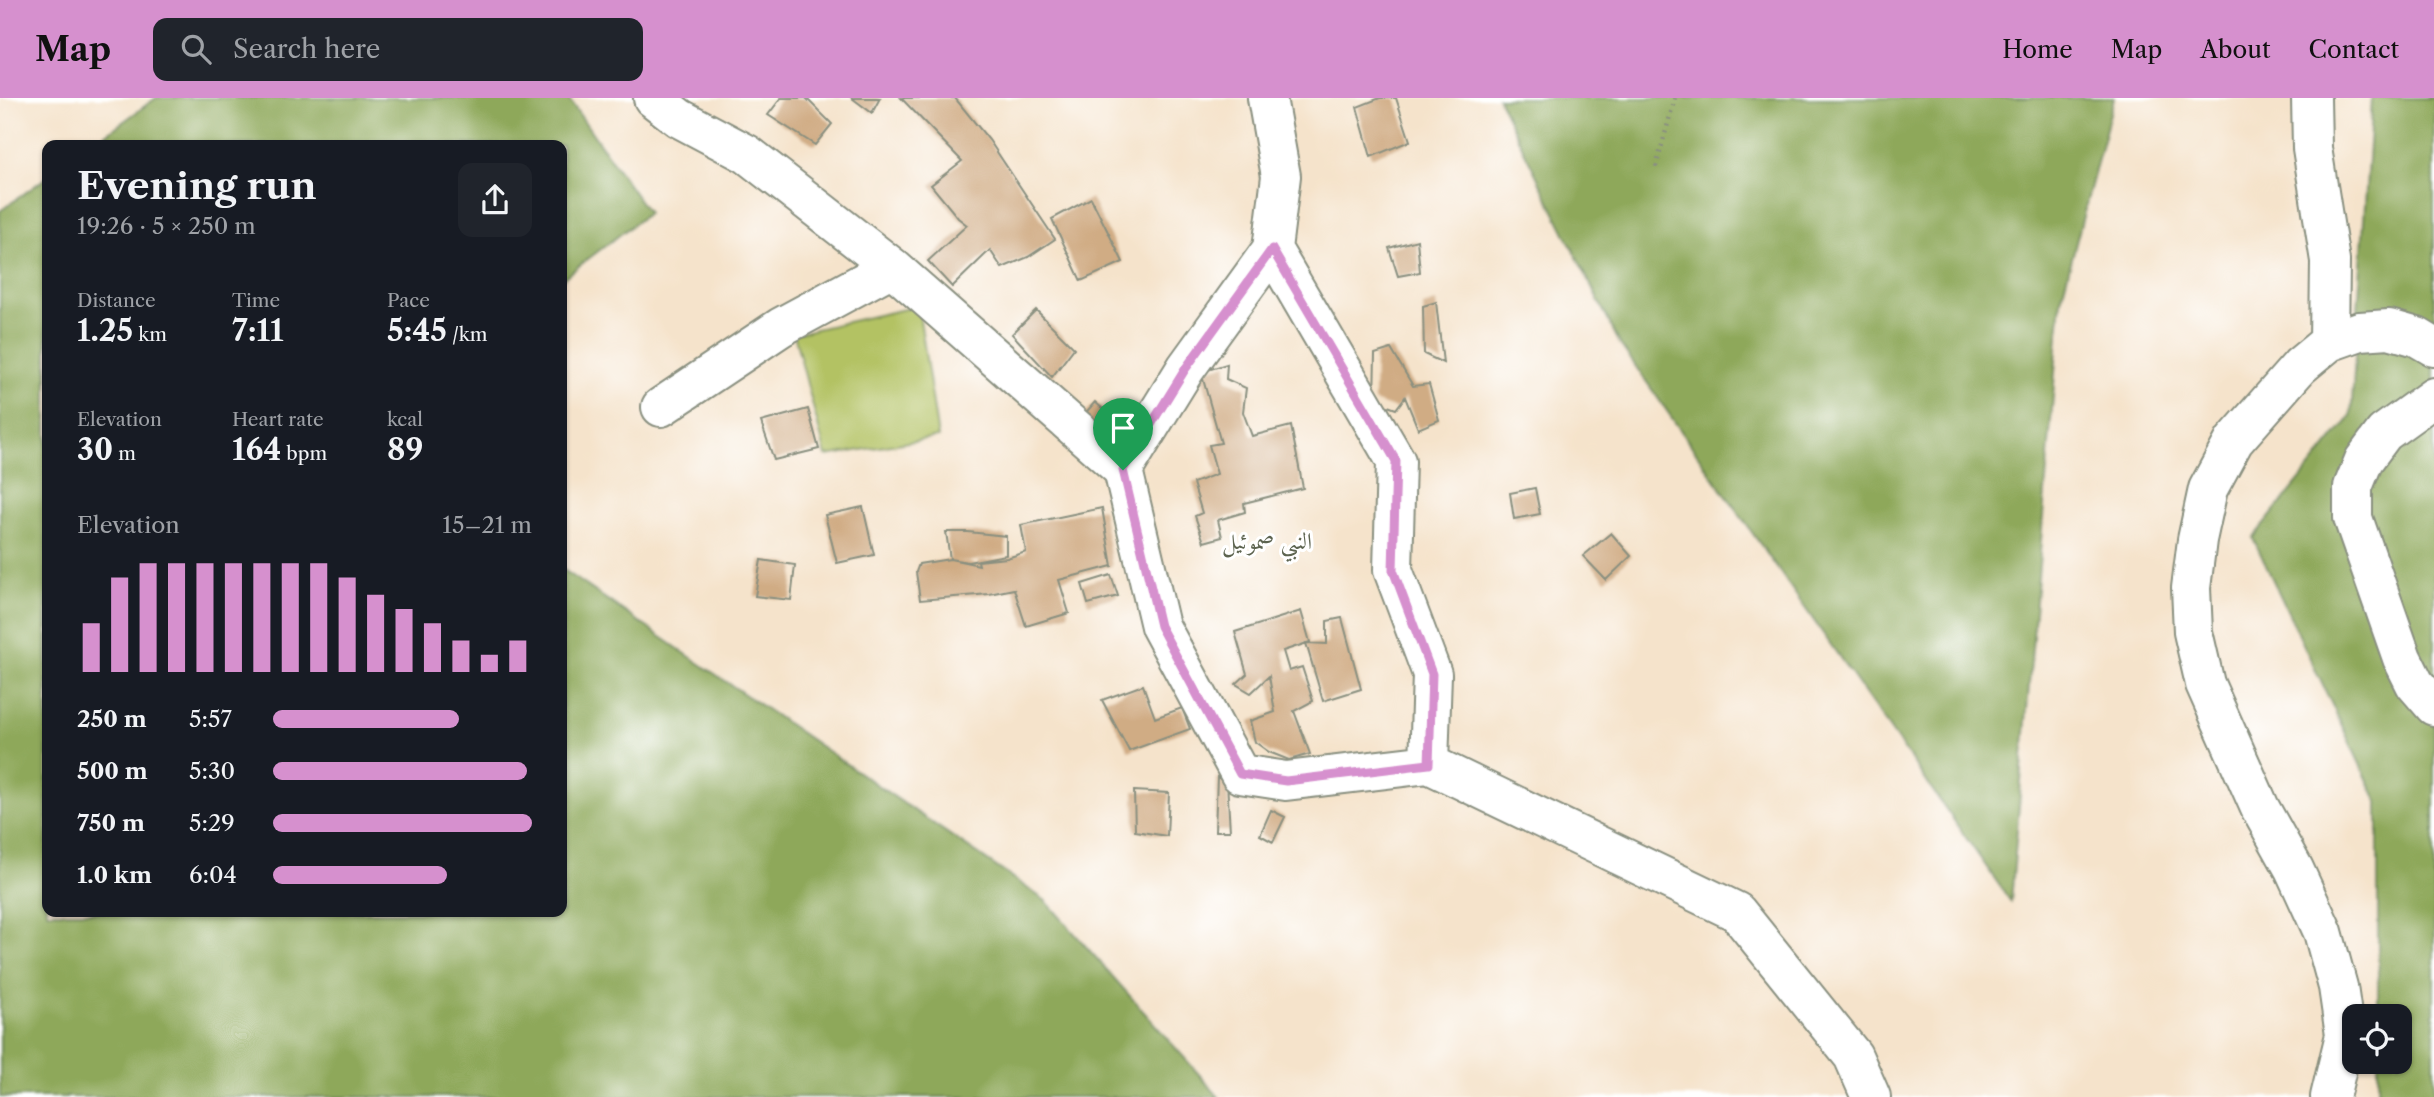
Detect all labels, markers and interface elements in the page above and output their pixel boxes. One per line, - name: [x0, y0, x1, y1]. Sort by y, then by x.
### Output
- search box: [153, 18, 643, 81]
- text: Map: [35, 29, 111, 70]
- icon: search: [177, 30, 215, 68]
- text: Search here: [233, 33, 380, 65]
- text: Home: [2002, 35, 2073, 64]
- text: Map: [2111, 35, 2162, 64]
- text: About: [2200, 35, 2271, 64]
- text: Contact: [2309, 35, 2399, 64]
- text: Evening run: [77, 162, 317, 209]
- button: share: [458, 163, 532, 237]
- text: 19:26 · 5 × 250 m: [77, 212, 256, 240]
- text: Distance: [77, 289, 156, 312]
- text: Time: [232, 289, 280, 312]
- text: Pace: [387, 289, 430, 312]
- text: 1.25: [77, 312, 133, 349]
- text: 7:11: [232, 312, 284, 349]
- text: 5:45: [387, 312, 447, 349]
- text: km: [133, 323, 167, 346]
- text: /km: [447, 323, 487, 346]
- pin: [1093, 398, 1153, 470]
- text: Elevation: [77, 408, 162, 431]
- text: Heart rate: [232, 408, 324, 431]
- text: kcal: [387, 408, 423, 431]
- icon: arrive: [1104, 409, 1142, 447]
- text: 30: [77, 431, 113, 468]
- text: 164: [232, 431, 281, 468]
- text: 89: [387, 431, 423, 468]
- text: m: [113, 442, 136, 465]
- text: bpm: [281, 442, 327, 465]
- text: Elevation: [77, 511, 180, 539]
- text: 15–21 m: [442, 511, 532, 539]
- district label: النبي صموئيل: [1222, 527, 1312, 562]
- text: 250 m: [77, 705, 147, 733]
- text: 5:57: [189, 705, 232, 733]
- text: 500 m: [77, 757, 148, 785]
- text: 5:30: [189, 757, 235, 785]
- text: 750 m: [77, 809, 145, 837]
- text: 5:29: [189, 809, 235, 837]
- text: 1.0 km: [77, 861, 152, 889]
- text: 6:04: [189, 861, 237, 889]
- map controls: [2342, 1004, 2412, 1074]
- button: locate: [2342, 1004, 2412, 1074]

